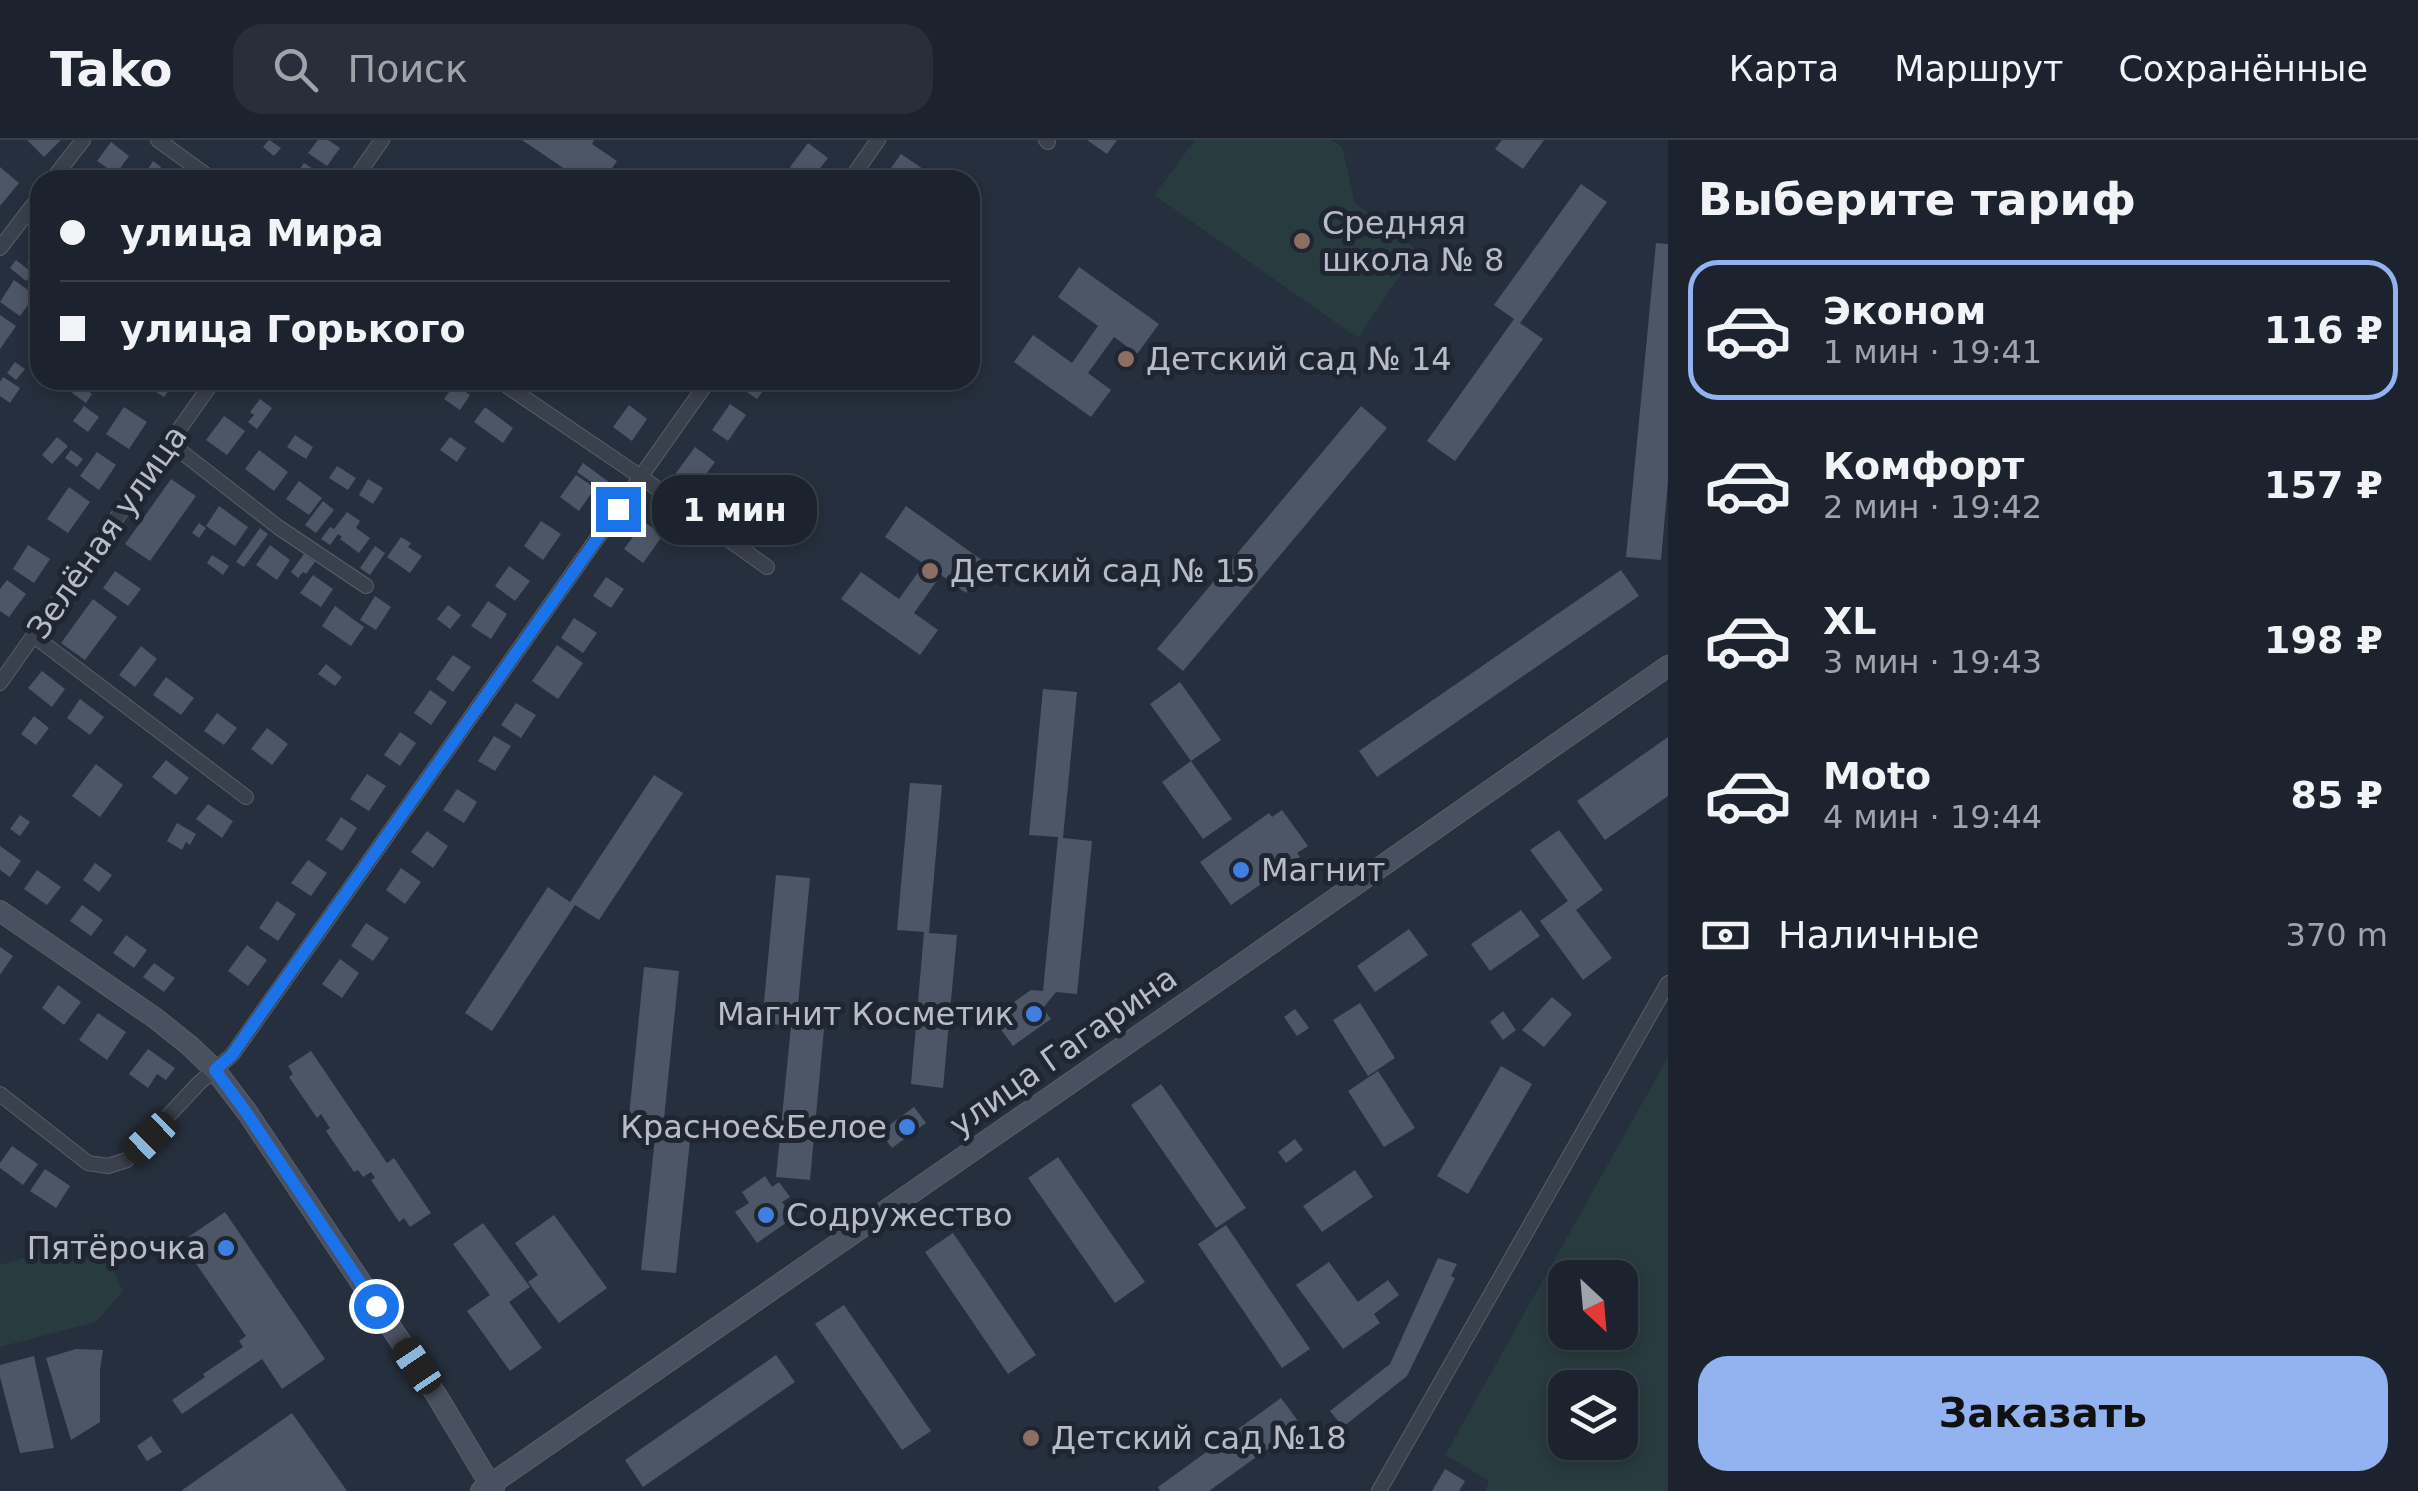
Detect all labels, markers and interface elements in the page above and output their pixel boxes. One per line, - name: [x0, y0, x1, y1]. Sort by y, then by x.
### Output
- search box: [233, 24, 933, 114]
- text: Tako: [50, 41, 173, 97]
- icon: search: [268, 42, 323, 97]
- text: Поиск: [348, 47, 468, 91]
- text: Карта: [1729, 49, 1839, 89]
- text: Маршрут: [1894, 49, 2063, 89]
- text: Сохранённые: [2118, 49, 2368, 89]
- text: Выберите тариф: [1698, 173, 2136, 226]
- place label: Cредняя школа № 8: [1322, 204, 1504, 279]
- text: улица Мира: [120, 211, 384, 255]
- marker: Cредняя школа № 8: [1291, 230, 1313, 252]
- icon: car: [1703, 285, 1793, 375]
- text: Эконом: [1823, 289, 1986, 333]
- text: улица Горького: [120, 307, 466, 351]
- text: 116 ₽: [2264, 308, 2383, 352]
- text: 1 мин · 19:41: [1823, 333, 2042, 371]
- place label: Детский сад № 14: [1146, 340, 1452, 378]
- marker: Детский сад № 14: [1115, 348, 1137, 370]
- street label: Зелёная улица: [19, 418, 195, 646]
- icon: car: [1703, 440, 1793, 530]
- text: Комфорт: [1823, 444, 2024, 488]
- text: 157 ₽: [2264, 463, 2383, 507]
- callout: 1 мин: [653, 474, 818, 544]
- route end: [596, 487, 641, 532]
- text: 2 мин · 19:42: [1823, 488, 2042, 526]
- text: 1 мин: [682, 491, 787, 529]
- place label: Детский сад № 15: [950, 552, 1256, 590]
- marker: Детский сад № 15: [919, 560, 941, 582]
- icon: car: [1703, 595, 1793, 685]
- text: XL: [1823, 599, 1877, 643]
- text: 198 ₽: [2264, 618, 2383, 662]
- text: 3 мин · 19:43: [1823, 643, 2042, 681]
- icon: car: [1703, 750, 1793, 840]
- text: Moto: [1823, 754, 1931, 798]
- text: 85 ₽: [2290, 773, 2383, 817]
- text: 4 мин · 19:44: [1823, 798, 2042, 836]
- place label: Магнит: [1261, 851, 1385, 889]
- marker: Магнит: [1230, 859, 1252, 881]
- icon: cash: [1698, 908, 1753, 963]
- text: Наличные: [1778, 913, 1980, 957]
- text: 370 m: [2286, 916, 2388, 954]
- street label: улица Гагарина: [942, 958, 1184, 1144]
- place label: Магнит Косметик: [717, 995, 1014, 1033]
- marker: Магнит Косметик: [1023, 1003, 1045, 1025]
- car: [118, 1106, 182, 1170]
- place label: Красное&Белое: [620, 1108, 887, 1146]
- marker: Красное&Белое: [896, 1116, 918, 1138]
- place label: Содружество: [786, 1196, 1012, 1234]
- marker: Содружество: [755, 1204, 777, 1226]
- place label: Пятёрочка: [27, 1229, 206, 1267]
- marker: Пятёрочка: [215, 1237, 237, 1259]
- north arrow: [1548, 1260, 1638, 1350]
- map controls: [1548, 1260, 1638, 1460]
- route start: [354, 1284, 399, 1329]
- car: [388, 1333, 446, 1399]
- button: Заказать: [1698, 1356, 2388, 1471]
- button: layers: [1548, 1370, 1638, 1460]
- place label: Детский сад №18: [1051, 1419, 1347, 1457]
- marker: Детский сад №18: [1020, 1427, 1042, 1449]

